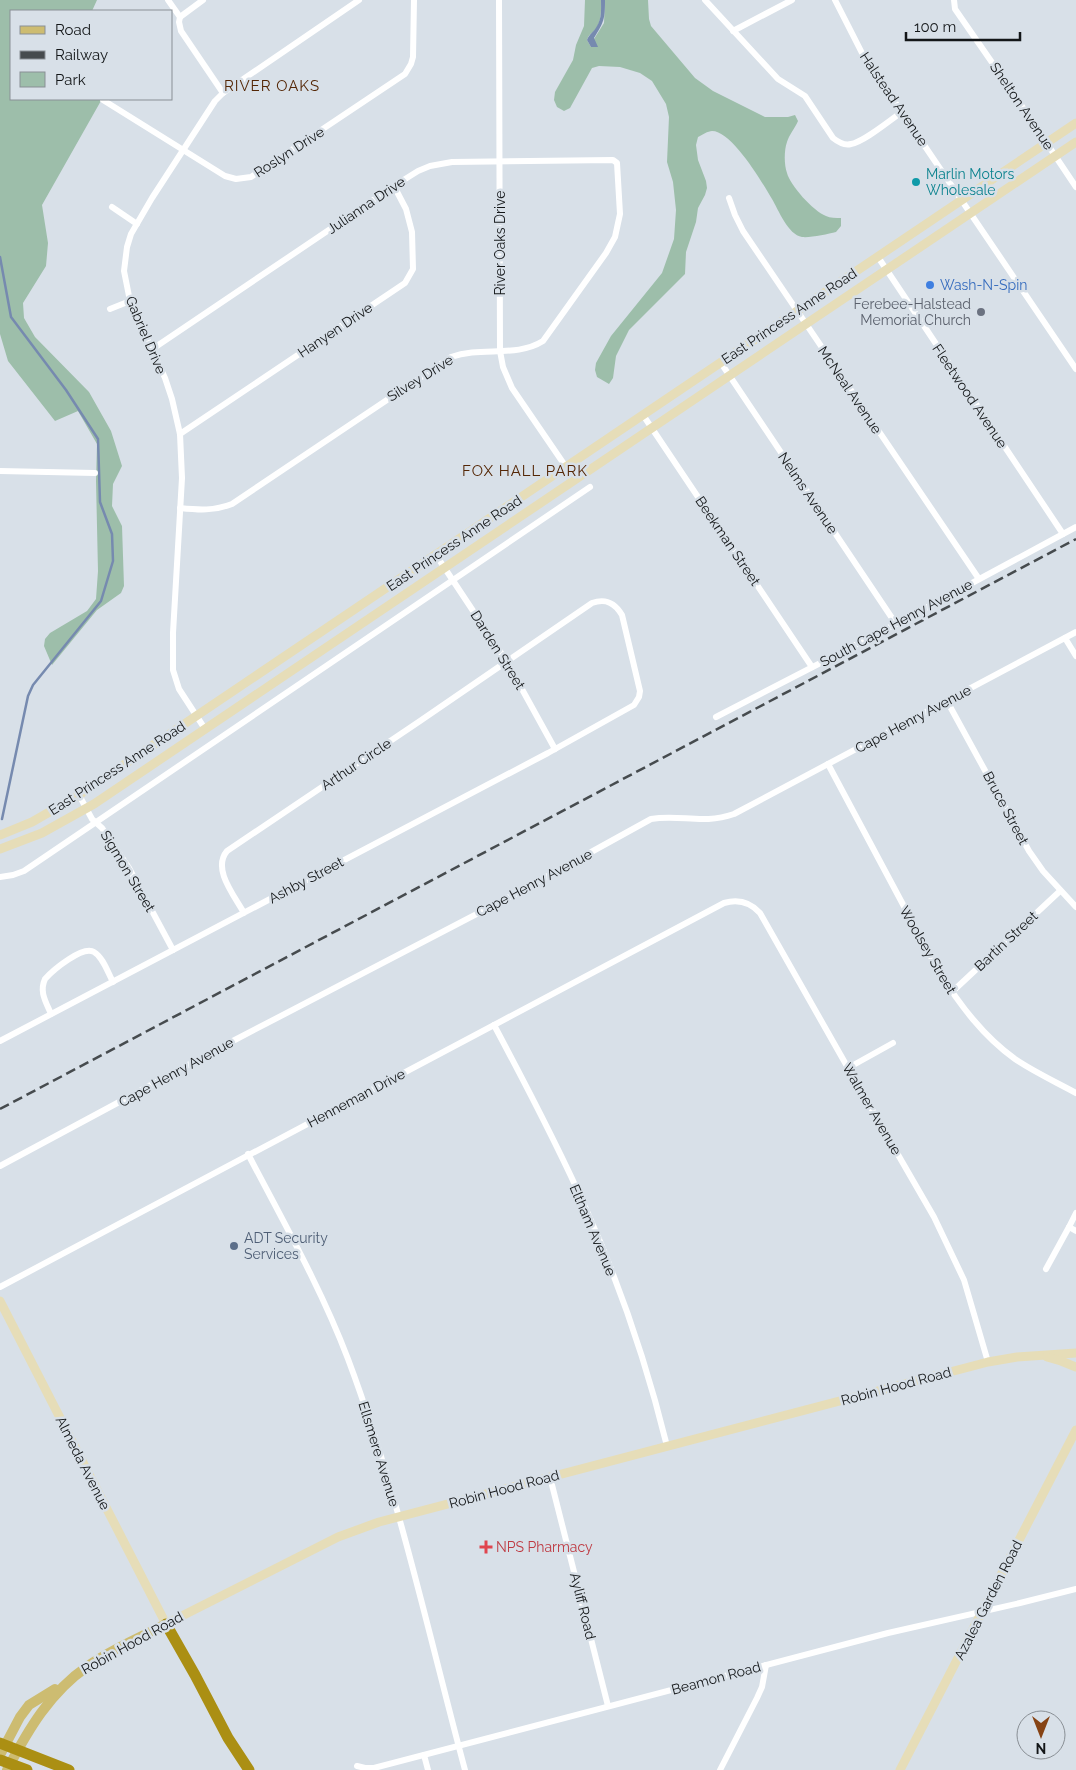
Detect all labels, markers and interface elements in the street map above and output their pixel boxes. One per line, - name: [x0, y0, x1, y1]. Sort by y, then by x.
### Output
- legend: [10, 10, 172, 100]
- scale bar: [906, 10, 1020, 42]
- text: 100 m: [914, 18, 956, 36]
- text: Road: [55, 21, 91, 39]
- text: Railway: [55, 46, 108, 64]
- street label: Halstead Avenue: [857, 49, 931, 149]
- street label: Shelton Avenue: [987, 59, 1057, 153]
- text: Park: [55, 71, 86, 89]
- district label: RIVER OAKS: [224, 77, 320, 95]
- street label: Roslyn Drive: [251, 123, 327, 181]
- place label: Marlin Motors Wholesale: [926, 166, 1015, 198]
- street label: Julianna Drive: [324, 173, 408, 237]
- marker: Marlin Motors Wholesale: [910, 176, 922, 188]
- street label: River Oaks Drive: [492, 191, 508, 295]
- street label: East Princess Anne Road: [718, 265, 860, 367]
- place label: Wash-N-Spin: [940, 277, 1027, 293]
- marker: Wash-N-Spin: [924, 279, 936, 291]
- street label: Gabriel Drive: [122, 294, 170, 376]
- place label: Ferebee-Halstead Memorial Church: [854, 296, 971, 328]
- street label: Hanyen Drive: [295, 299, 375, 361]
- marker: Ferebee-Halstead Memorial Church: [975, 306, 987, 318]
- street label: Fleetwood Avenue: [929, 341, 1011, 451]
- street label: McNeal Avenue: [815, 343, 885, 437]
- street label: Silvey Drive: [384, 351, 456, 405]
- street label: Nelms Avenue: [775, 449, 841, 537]
- district label: FOX HALL PARK: [462, 462, 588, 480]
- street label: East Princess Anne Road: [383, 492, 525, 594]
- street label: Beekman Street: [692, 493, 764, 589]
- street label: South Cape Henry Avenue: [817, 576, 975, 670]
- street label: Darden Street: [467, 608, 529, 693]
- street label: Cape Henry Avenue: [852, 682, 974, 756]
- street label: East Princess Anne Road: [46, 718, 188, 818]
- street label: Arthur Circle: [318, 735, 394, 793]
- street label: Bruce Street: [980, 769, 1032, 848]
- street label: Sigmon Street: [97, 827, 159, 915]
- street label: Cape Henry Avenue: [473, 846, 595, 920]
- street label: Ashby Street: [266, 853, 346, 906]
- street label: Woolsey Street: [896, 903, 960, 997]
- street label: Bartin Street: [971, 908, 1041, 974]
- street label: Cape Henry Avenue: [116, 1034, 236, 1110]
- street label: Walmer Avenue: [839, 1060, 905, 1158]
- street label: Henneman Drive: [304, 1065, 408, 1131]
- street label: Eltham Avenue: [566, 1182, 620, 1278]
- place label: ADT Security Services: [244, 1230, 328, 1262]
- marker: ADT Security Services: [228, 1240, 240, 1252]
- street label: Robin Hood Road: [839, 1364, 953, 1408]
- street label: Ellsmere Avenue: [355, 1399, 403, 1509]
- street label: Almeda Avenue: [52, 1413, 114, 1513]
- street label: Robin Hood Road: [447, 1467, 561, 1511]
- street label: Azalea Garden Road: [951, 1538, 1025, 1662]
- place label: NPS Pharmacy: [496, 1539, 593, 1555]
- marker: NPS Pharmacy: [480, 1541, 492, 1553]
- street label: Ayliff Road: [567, 1571, 599, 1641]
- street label: Robin Hood Road: [79, 1609, 185, 1677]
- street label: Beamon Road: [670, 1658, 762, 1698]
- north arrow: [1016, 1710, 1066, 1760]
- text: N: [1036, 1740, 1046, 1756]

